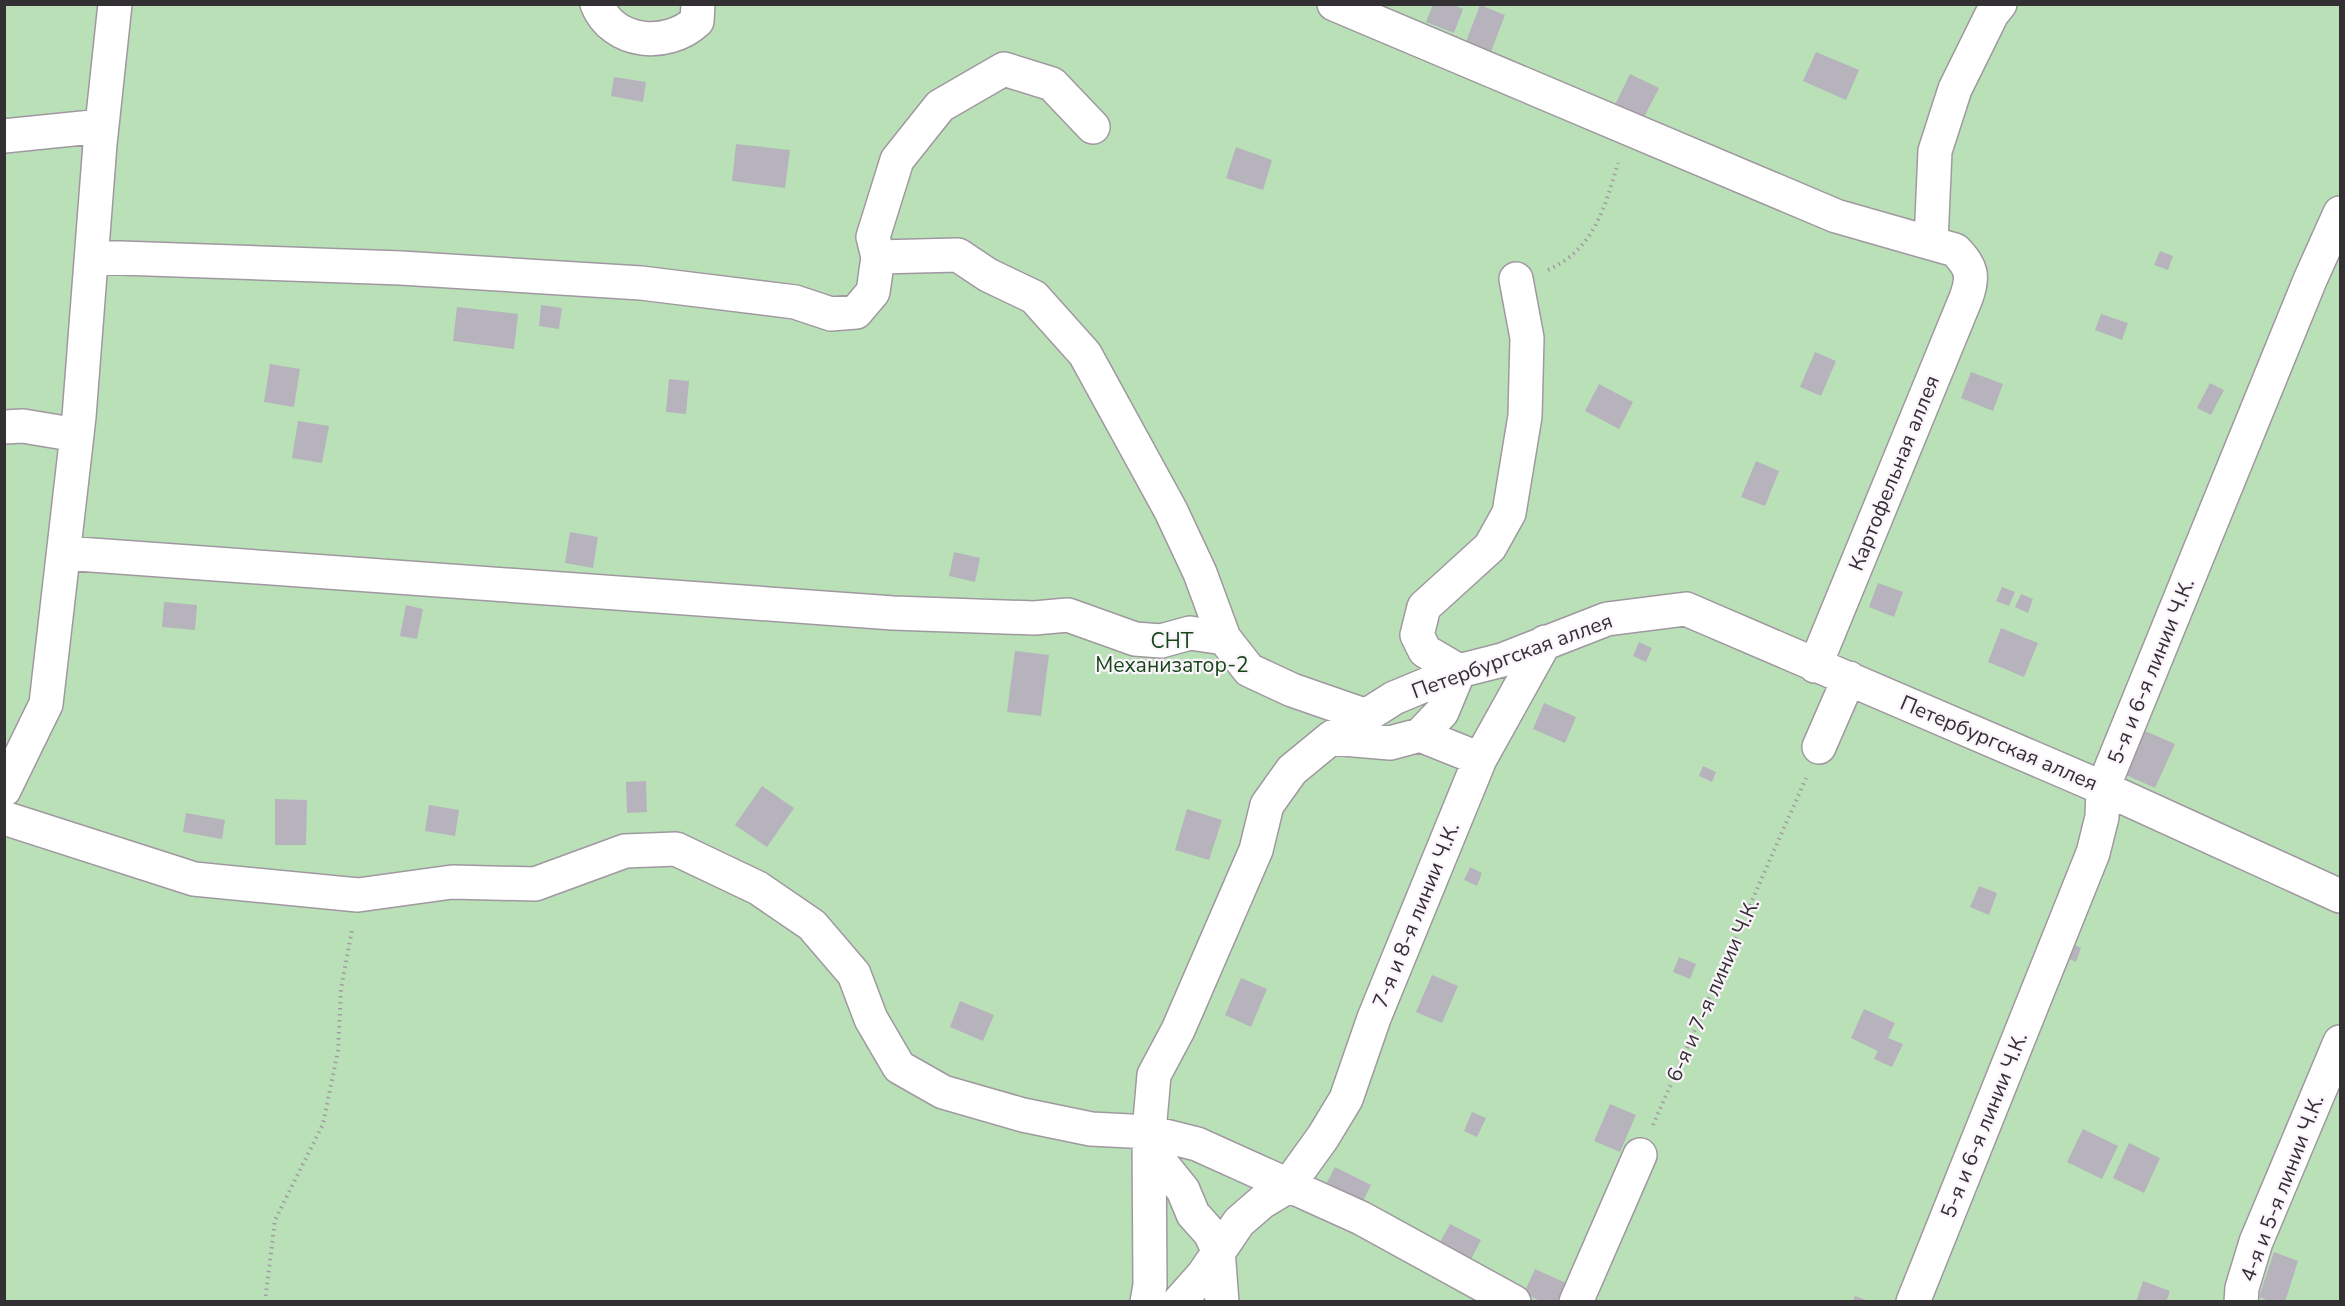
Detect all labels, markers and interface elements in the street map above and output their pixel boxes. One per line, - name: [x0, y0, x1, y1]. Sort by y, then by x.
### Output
- street label: Картофельная аллея: [1842, 371, 1946, 575]
- street label: 5-я и 6-я линии Ч.К.: [2101, 574, 2201, 768]
- street label: Петербургская аллея: [1408, 607, 1616, 705]
- park label: СНТ Механизатор-2: [1095, 627, 1249, 679]
- street label: Петербургская аллея: [1896, 689, 2102, 797]
- street label: 7-я и 8-я линии Ч.К.: [1366, 818, 1466, 1012]
- street label: 6-я и 7-я линии Ч.К.: [1660, 894, 1766, 1086]
- street label: 5-я и 6-я линии Ч.К.: [1934, 1028, 2034, 1222]
- street label: 4-я и 5-я линии Ч.К.: [2233, 1091, 2331, 1285]

